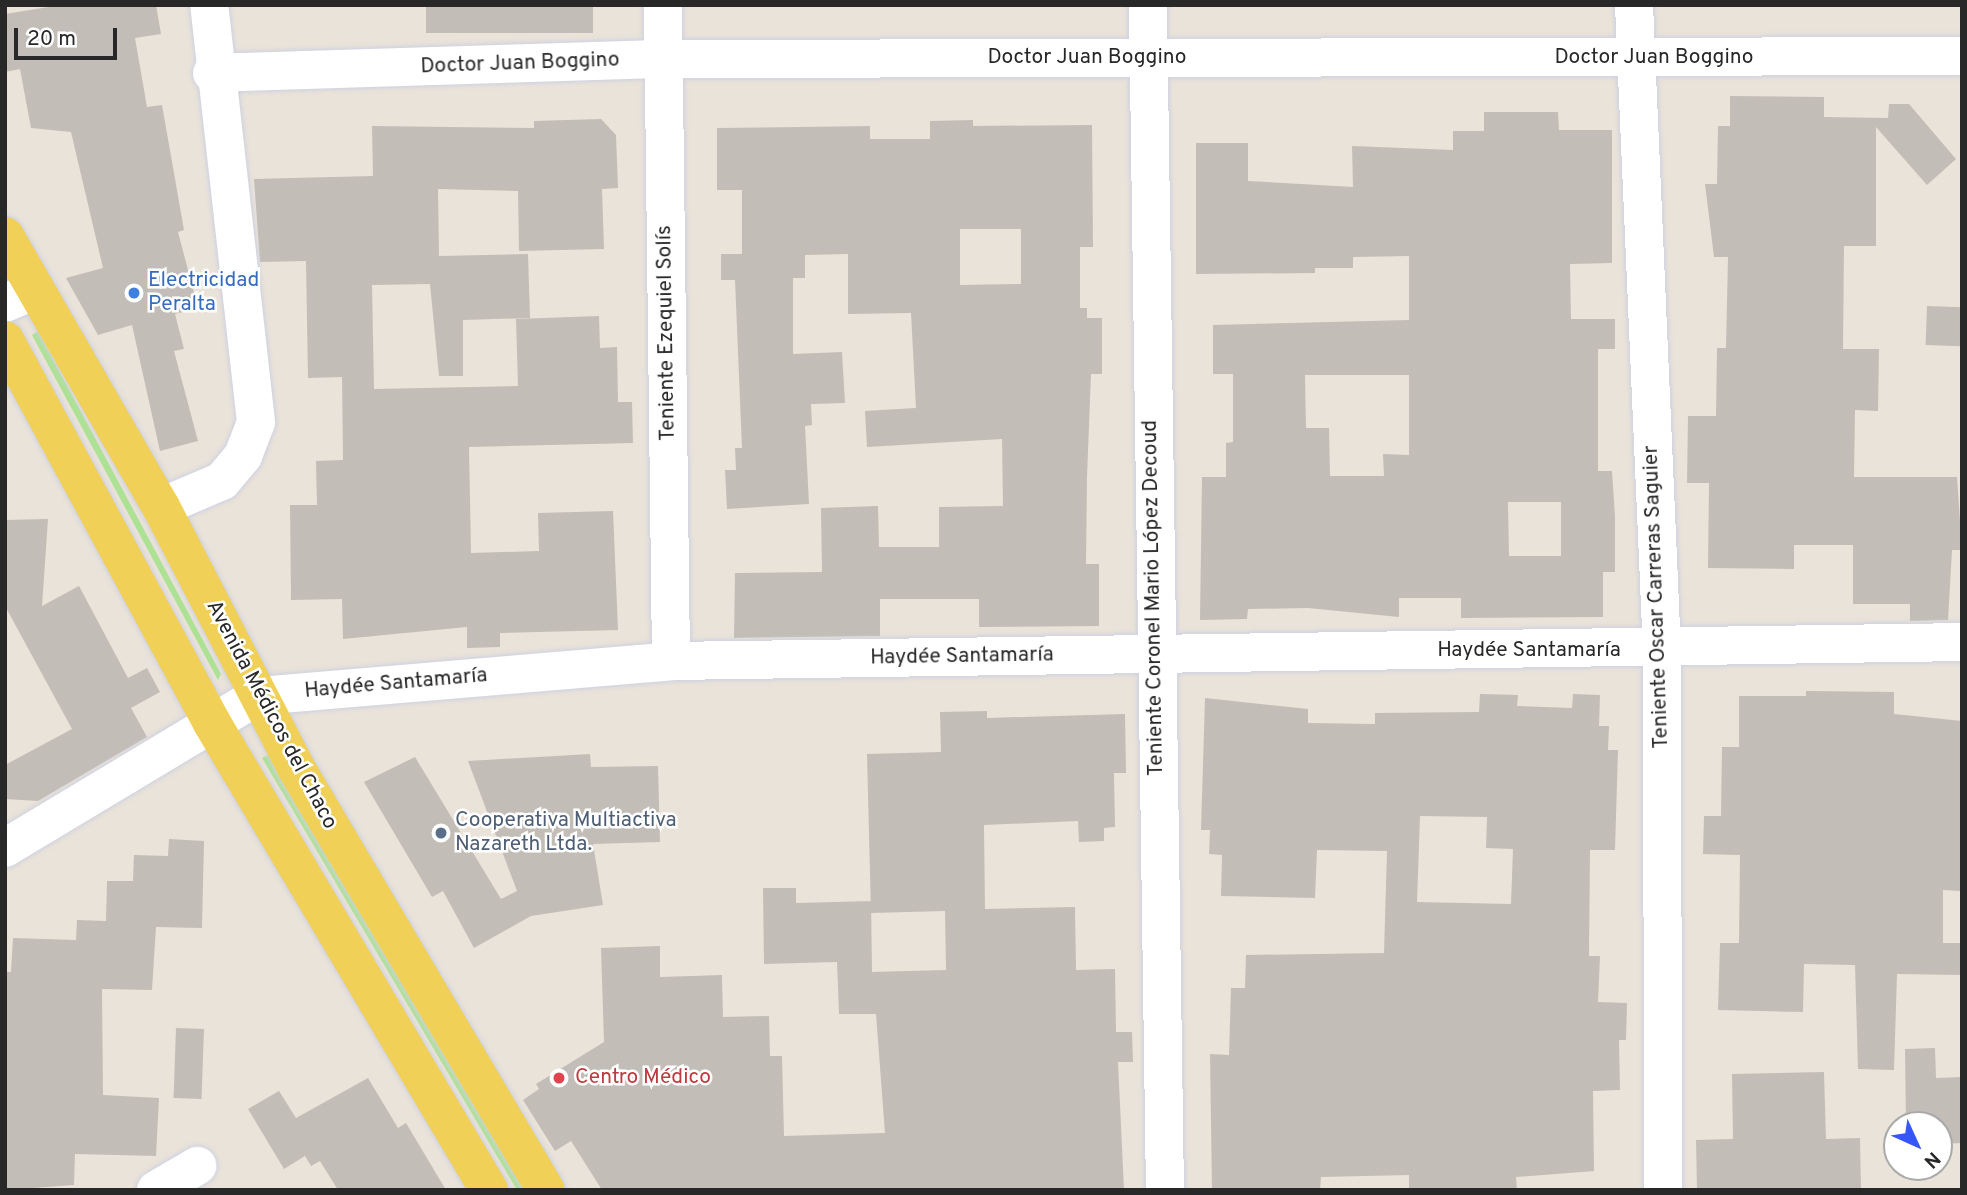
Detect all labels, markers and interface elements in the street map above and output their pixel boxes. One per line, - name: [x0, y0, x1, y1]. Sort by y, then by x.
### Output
- scale bar: [18, 14, 121, 58]
- text: 20 m: [27, 26, 76, 53]
- street label: Doctor Juan Boggino: [987, 45, 1187, 71]
- street label: Doctor Juan Boggino: [1554, 45, 1754, 71]
- street label: Doctor Juan Boggino: [420, 48, 620, 80]
- street label: Teniente Ezequiel Solís: [653, 225, 681, 441]
- place label: Electricidad Peralta: [148, 268, 259, 318]
- marker: Electricidad Peralta: [126, 285, 142, 301]
- street label: Teniente Coronel Mario López Decoud: [1138, 420, 1170, 776]
- street label: Teniente Oscar Carreras Saguier: [1639, 445, 1675, 749]
- street label: Avenida Médicos del Chaco: [200, 596, 342, 834]
- street label: Haydée Santamaría: [1437, 638, 1621, 664]
- street label: Haydée Santamaría: [870, 643, 1054, 671]
- street label: Haydée Santamaría: [303, 663, 489, 705]
- place label: Cooperativa Multiactiva Nazareth Ltda.: [455, 808, 677, 858]
- marker: Cooperativa Multiactiva Nazareth Ltda.: [433, 825, 449, 841]
- place label: Centro Médico: [575, 1065, 711, 1091]
- marker: Centro Médico: [549, 1068, 569, 1088]
- north arrow: [1883, 1111, 1953, 1181]
- text: N: [1918, 1146, 1945, 1173]

